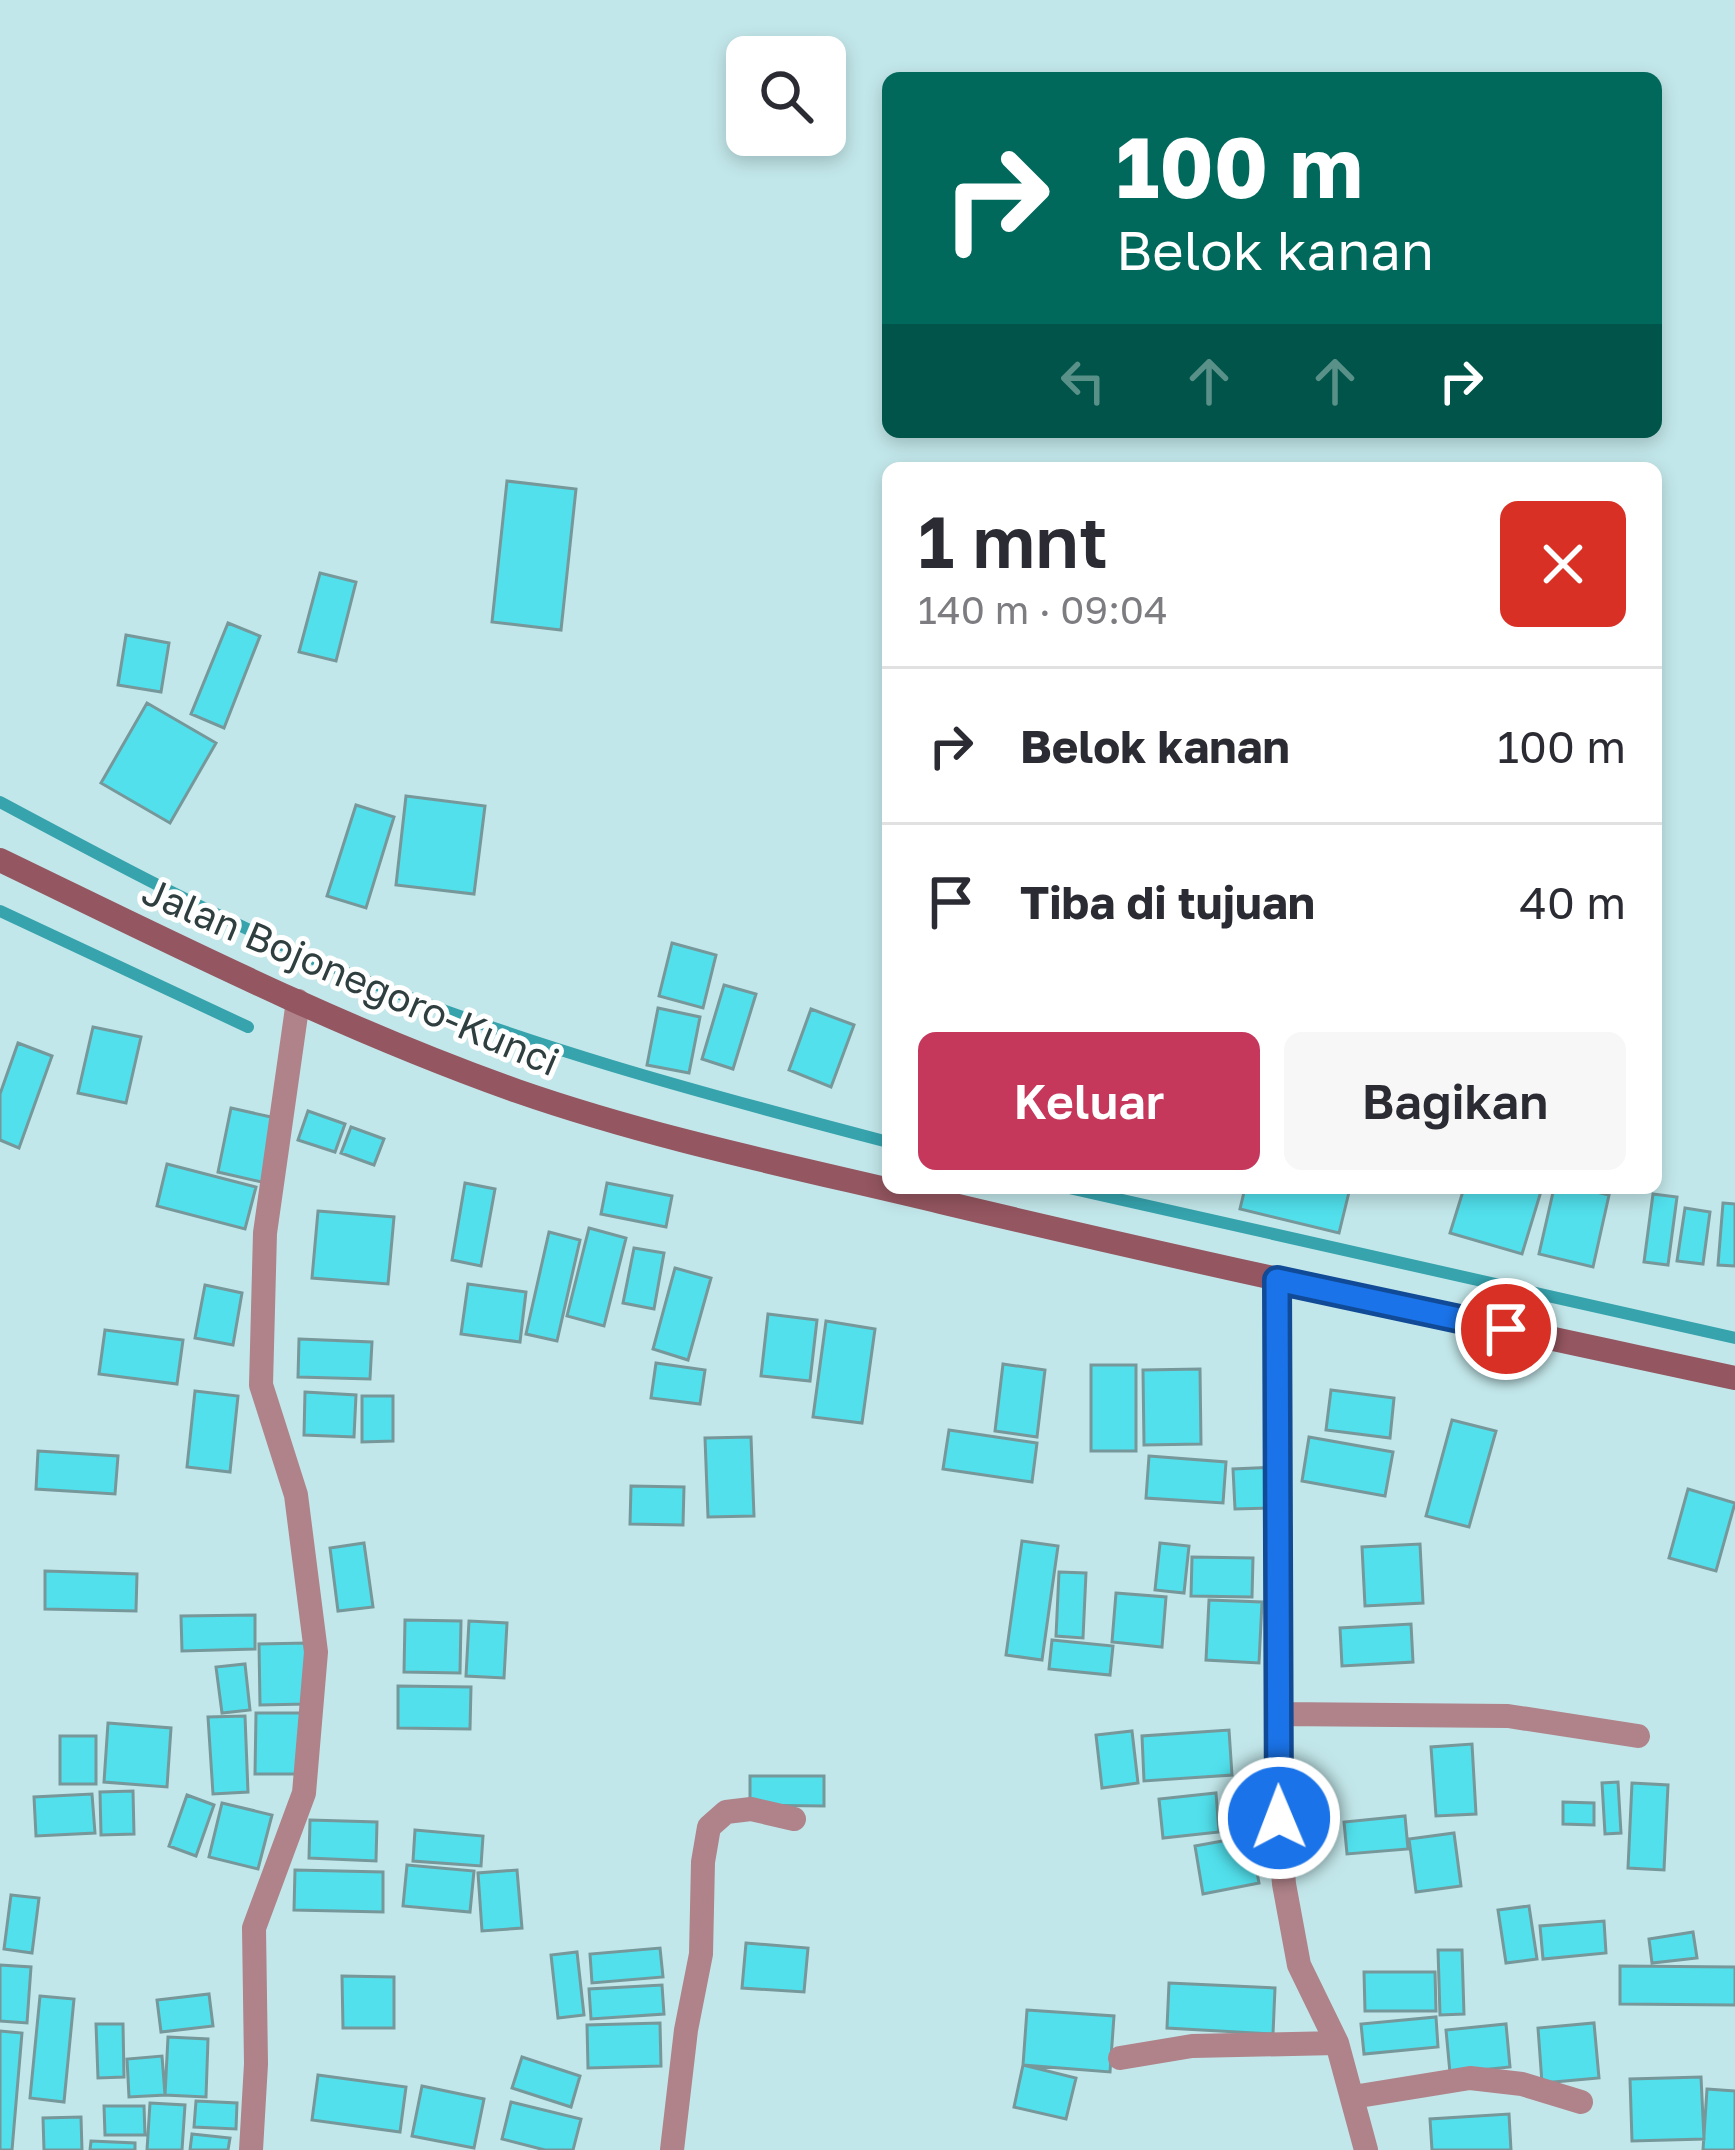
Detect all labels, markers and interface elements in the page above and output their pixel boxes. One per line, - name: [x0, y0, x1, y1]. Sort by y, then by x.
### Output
- map controls: [726, 36, 846, 156]
- button: search: [726, 36, 846, 156]
- text: 100 m: [1116, 116, 1363, 216]
- icon: right: [918, 120, 1074, 276]
- text: Belok kanan: [1116, 217, 1434, 282]
- icon: left: [1050, 348, 1116, 414]
- icon: ahead: [1176, 348, 1242, 414]
- icon: ahead: [1302, 348, 1368, 414]
- icon: right: [1428, 348, 1494, 414]
- text: 1 mnt: [918, 497, 1108, 584]
- button: close: [1500, 501, 1626, 627]
- text: 140 m · 09:04: [918, 586, 1168, 633]
- icon: right: [918, 713, 984, 779]
- text: Belok kanan: [1020, 719, 1290, 773]
- text: 100 m: [1497, 719, 1626, 773]
- street label: Jalan Bojonegoro-Kunci: [136, 867, 566, 1085]
- icon: arrive: [918, 869, 984, 935]
- text: Tiba di tujuan: [1020, 875, 1315, 929]
- text: 40 m: [1520, 875, 1626, 929]
- button: Keluar: [918, 1032, 1260, 1170]
- button: Bagikan: [1284, 1032, 1626, 1170]
- pin: [1455, 1278, 1557, 1380]
- icon: arrive: [1473, 1296, 1539, 1362]
- position arrow: [1216, 1755, 1342, 1881]

